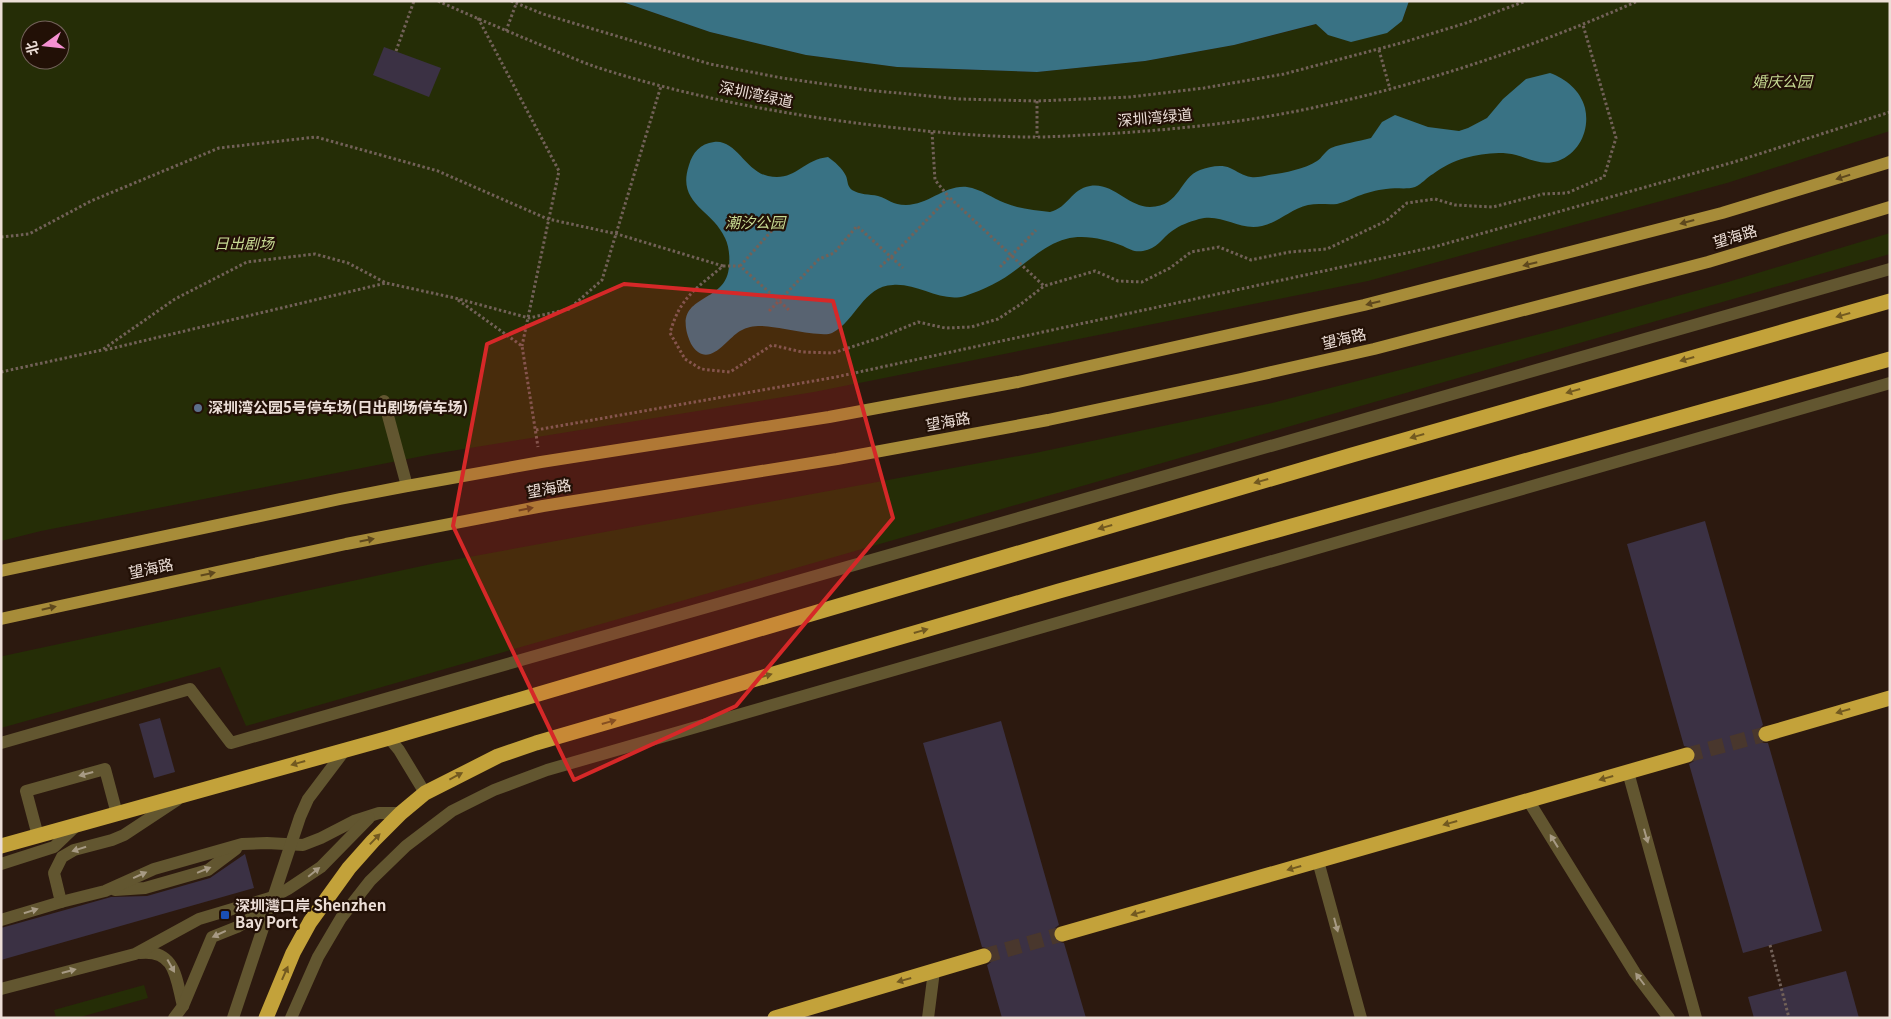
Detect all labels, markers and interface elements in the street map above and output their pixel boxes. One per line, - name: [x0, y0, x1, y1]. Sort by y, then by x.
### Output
- north arrow: [20, 20, 70, 70]
- text: 北: [20, 39, 43, 58]
- park label: 婚庆公园: [1752, 70, 1814, 91]
- street label: 深圳湾绿道: [717, 75, 795, 112]
- street label: 深圳湾绿道: [1117, 103, 1193, 130]
- one-way arrow: [1836, 173, 1851, 181]
- park label: 潮汐公园: [725, 211, 787, 232]
- one-way arrow: [1680, 218, 1695, 226]
- street label: 望海路: [1710, 219, 1759, 252]
- park label: 日出剧场: [214, 232, 276, 253]
- one-way arrow: [1523, 260, 1538, 268]
- one-way arrow: [1365, 300, 1380, 308]
- one-way arrow: [1835, 311, 1850, 319]
- street label: 望海路: [1319, 322, 1368, 353]
- one-way arrow: [1679, 355, 1694, 363]
- one-way arrow: [1566, 388, 1581, 396]
- place label: 深圳湾公园5号停车场(日出剧场停车场): [208, 396, 468, 417]
- marker: 深圳湾公园5号停车场(日出剧场停车场): [192, 402, 204, 414]
- street label: 望海路: [924, 406, 972, 435]
- one-way arrow: [1409, 432, 1425, 440]
- street label: 望海路: [525, 473, 573, 502]
- one-way arrow: [1253, 478, 1268, 486]
- one-way arrow: [519, 505, 534, 513]
- one-way arrow: [1097, 524, 1112, 532]
- one-way arrow: [359, 536, 374, 544]
- street label: 望海路: [126, 553, 175, 582]
- one-way arrow: [200, 569, 216, 577]
- one-way arrow: [41, 604, 56, 612]
- one-way arrow: [913, 626, 928, 634]
- one-way arrow: [757, 672, 772, 680]
- one-way arrow: [1835, 708, 1850, 716]
- one-way arrow: [601, 717, 616, 725]
- one-way arrow: [291, 760, 306, 768]
- one-way arrow: [79, 770, 94, 778]
- one-way arrow: [449, 772, 463, 780]
- one-way arrow: [1599, 774, 1614, 782]
- one-way arrow: [1443, 819, 1458, 827]
- one-way arrow: [1642, 828, 1650, 843]
- one-way arrow: [369, 833, 381, 845]
- one-way arrow: [1549, 835, 1558, 848]
- one-way arrow: [72, 846, 87, 854]
- one-way arrow: [1286, 864, 1302, 872]
- one-way arrow: [197, 866, 211, 874]
- one-way arrow: [307, 866, 320, 877]
- one-way arrow: [133, 871, 147, 879]
- place label: 深圳灣口岸 Shenzhen Bay Port: [235, 894, 386, 932]
- one-way arrow: [24, 907, 39, 915]
- marker: 深圳灣口岸 Shenzhen Bay Port: [219, 909, 231, 921]
- one-way arrow: [1130, 909, 1145, 917]
- one-way arrow: [1332, 918, 1340, 933]
- one-way arrow: [212, 930, 227, 939]
- one-way arrow: [166, 960, 175, 973]
- one-way arrow: [281, 966, 289, 980]
- one-way arrow: [61, 967, 76, 975]
- one-way arrow: [1634, 973, 1645, 986]
- one-way arrow: [897, 976, 912, 984]

